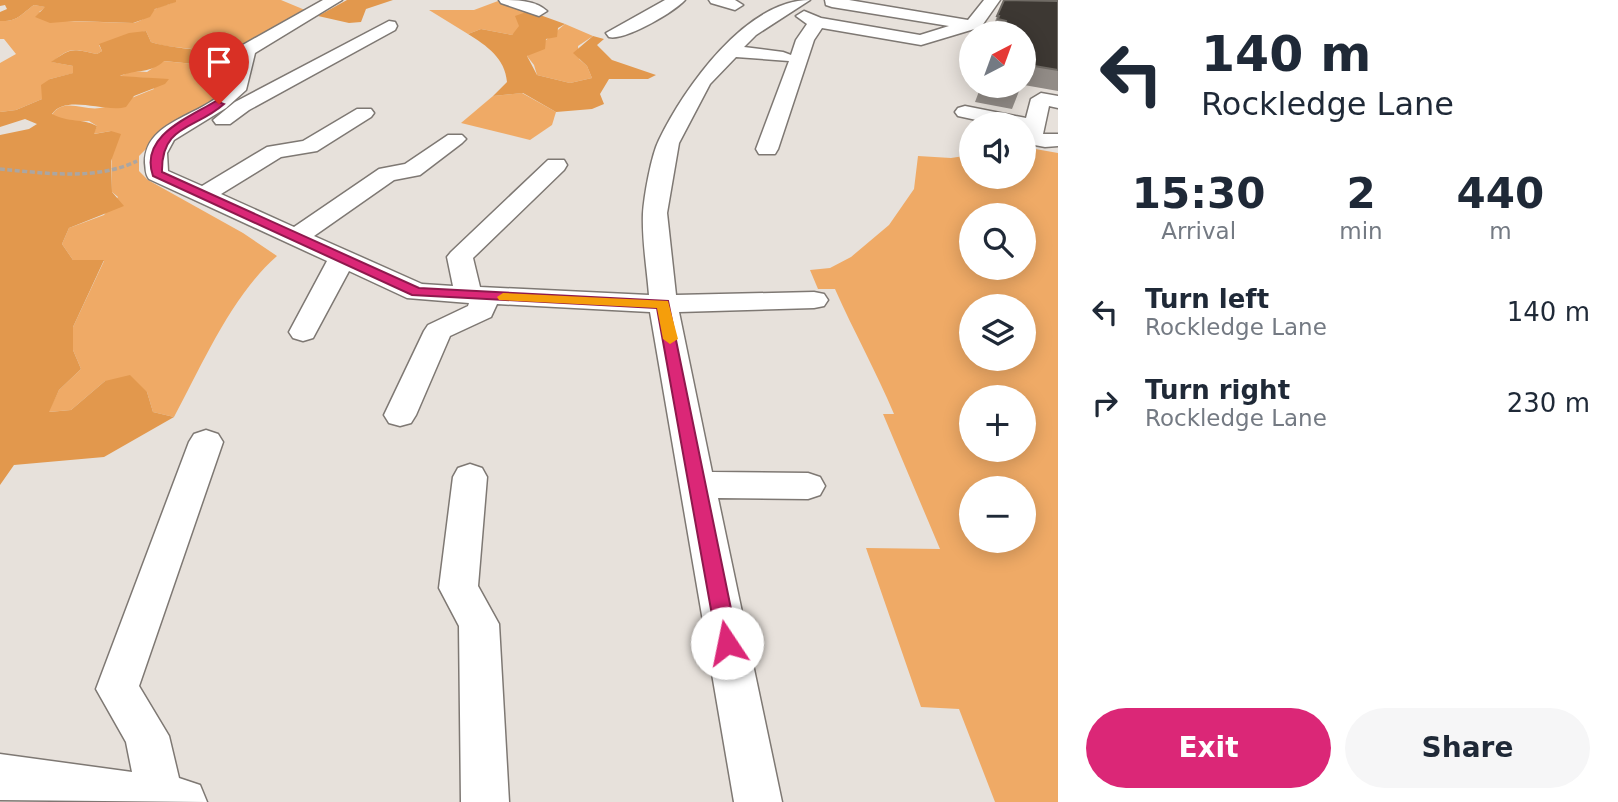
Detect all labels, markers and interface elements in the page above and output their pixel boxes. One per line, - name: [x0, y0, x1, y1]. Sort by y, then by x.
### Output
- north arrow: [959, 21, 1036, 98]
- map controls: [959, 21, 1036, 553]
- text: 140 m: [1201, 26, 1371, 83]
- icon: left: [1086, 28, 1177, 119]
- pin: [189, 32, 249, 104]
- icon: arrive: [200, 43, 238, 81]
- text: Rockledge Lane: [1201, 85, 1454, 123]
- button: sound: [959, 112, 1036, 189]
- text: 15:30: [1132, 169, 1266, 218]
- text: 2: [1346, 169, 1376, 218]
- text: 440: [1457, 169, 1544, 218]
- button: search: [959, 203, 1036, 280]
- text: Arrival: [1161, 218, 1236, 244]
- text: min: [1339, 218, 1383, 244]
- text: m: [1489, 218, 1512, 244]
- text: Turn left: [1145, 284, 1269, 314]
- icon: left: [1086, 293, 1124, 331]
- button: layers: [959, 294, 1036, 371]
- text: 140 m: [1507, 297, 1590, 327]
- text: Rockledge Lane: [1145, 314, 1327, 340]
- text: Turn right: [1145, 375, 1290, 405]
- icon: right: [1086, 384, 1124, 422]
- button: +: [959, 385, 1036, 462]
- text: 230 m: [1507, 388, 1590, 418]
- text: Rockledge Lane: [1145, 405, 1327, 431]
- button: −: [959, 476, 1036, 553]
- position arrow: [690, 606, 764, 680]
- button: Exit: [1086, 708, 1331, 788]
- button: Share: [1345, 708, 1590, 788]

